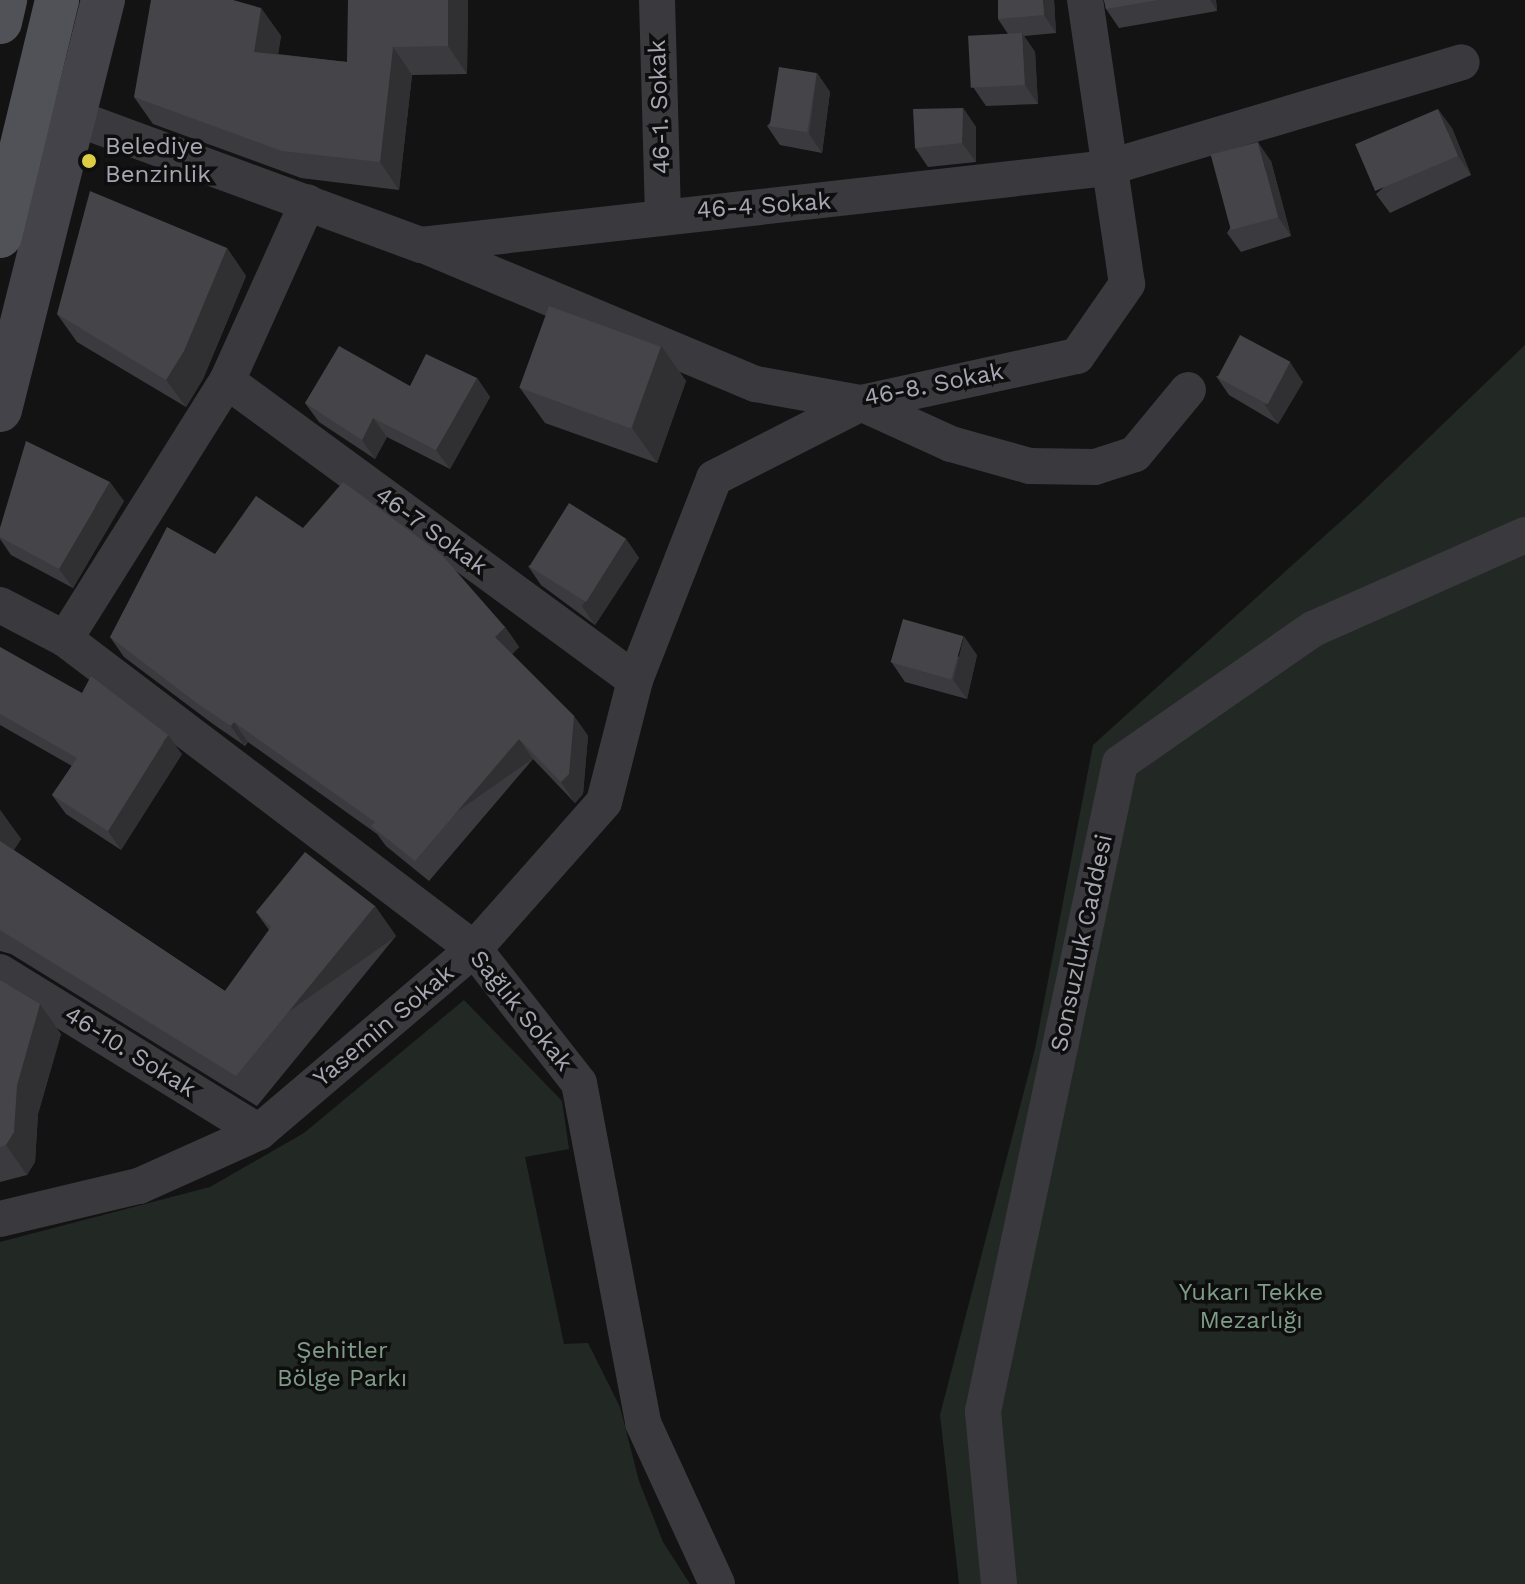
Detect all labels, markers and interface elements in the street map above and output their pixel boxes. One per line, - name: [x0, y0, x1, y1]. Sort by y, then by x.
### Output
- street label: 46-1. Sokak: [643, 39, 677, 175]
- place label: Belediye Benzinlik: [105, 133, 211, 189]
- marker: Belediye Benzinlik: [80, 152, 98, 170]
- street label: 46-4 Sokak: [696, 187, 832, 225]
- street label: 46-8. Sokak: [862, 357, 1006, 413]
- street label: 46-7 Sokak: [369, 481, 493, 581]
- street label: Sonsuzluk Caddesi: [1045, 831, 1119, 1055]
- street label: Sağlık Sokak: [463, 945, 579, 1077]
- street label: Yasemin Sokak: [308, 959, 460, 1093]
- street label: 46-10. Sokak: [59, 1000, 201, 1104]
- park label: Yukarı Tekke Mezarlığı: [1179, 1279, 1323, 1335]
- park label: Şehitler Bölge Parkı: [277, 1337, 407, 1393]

